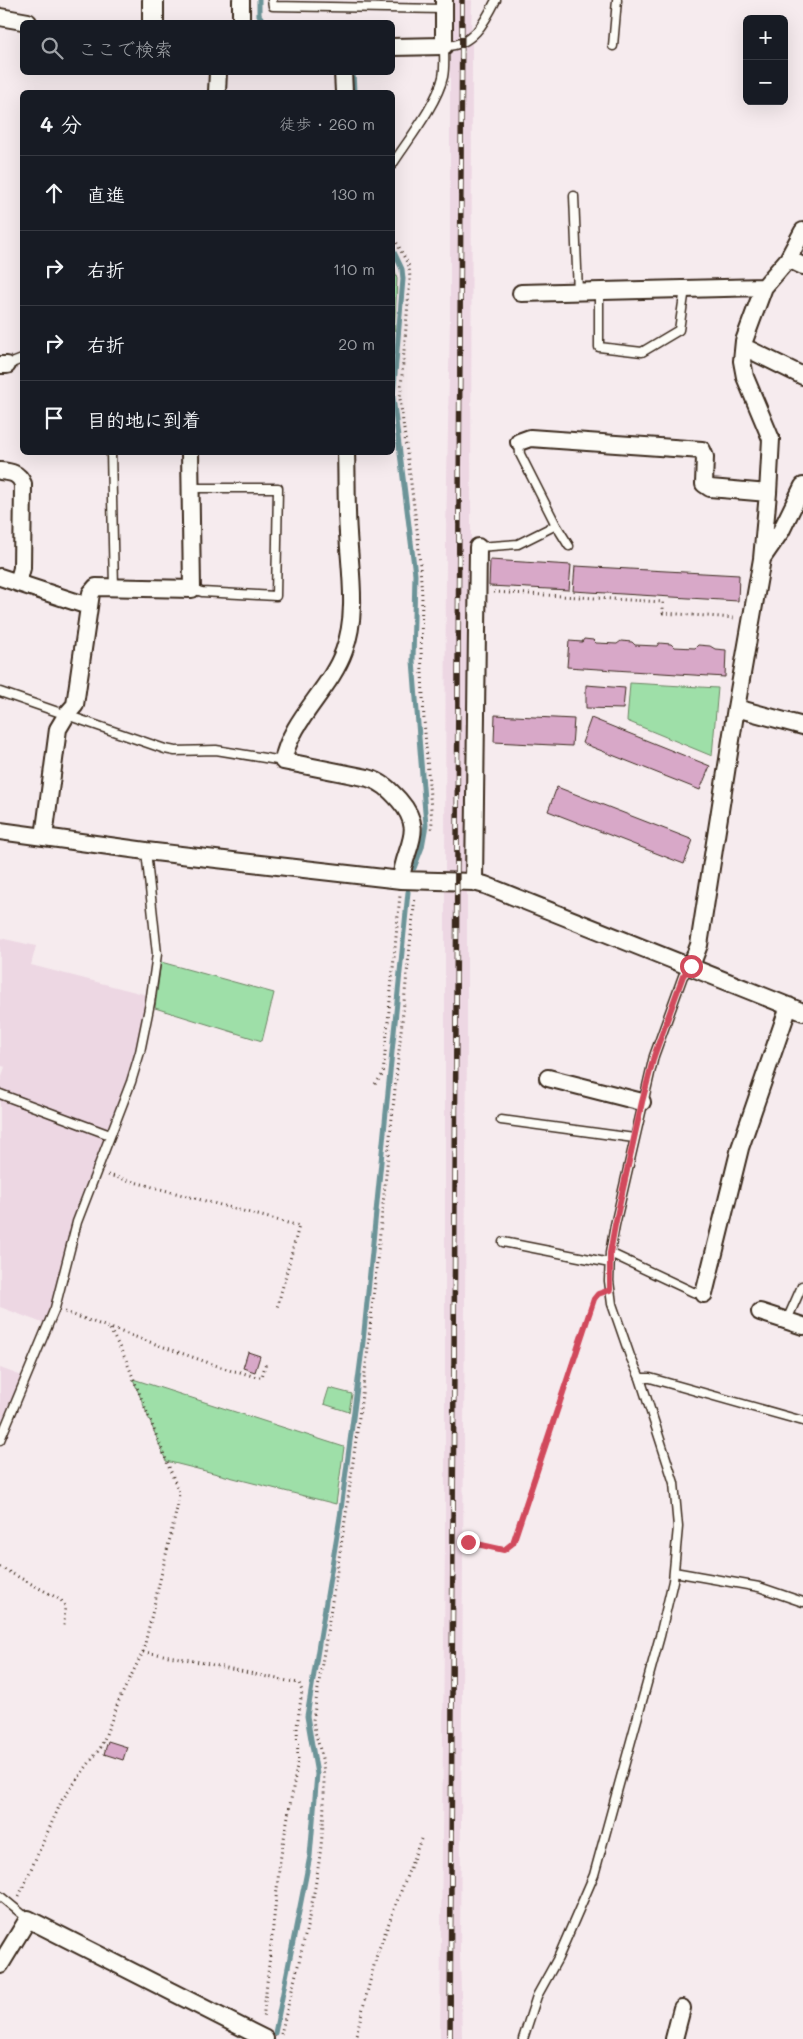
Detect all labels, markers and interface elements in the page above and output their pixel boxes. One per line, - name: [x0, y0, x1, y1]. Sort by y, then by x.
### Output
- map controls: [743, 15, 788, 105]
- button: +: [743, 15, 788, 60]
- search box: [20, 20, 395, 75]
- icon: search: [38, 34, 66, 62]
- text: ここで検索: [78, 36, 173, 61]
- button: −: [743, 60, 788, 105]
- text: 4 分: [40, 110, 82, 137]
- text: 徒歩 · 260 m: [279, 113, 375, 134]
- icon: ahead: [40, 179, 68, 207]
- text: 直進: [87, 182, 125, 207]
- text: 130 m: [331, 183, 375, 204]
- icon: right: [40, 254, 68, 282]
- text: 右折: [87, 257, 125, 282]
- text: 110 m: [333, 258, 375, 279]
- icon: right: [40, 329, 68, 357]
- text: 右折: [87, 332, 125, 357]
- text: 20 m: [338, 333, 375, 354]
- icon: arrive: [40, 404, 68, 432]
- text: 目的地に到着: [87, 407, 201, 432]
- route start: [680, 955, 703, 978]
- route end: [457, 1531, 480, 1554]

